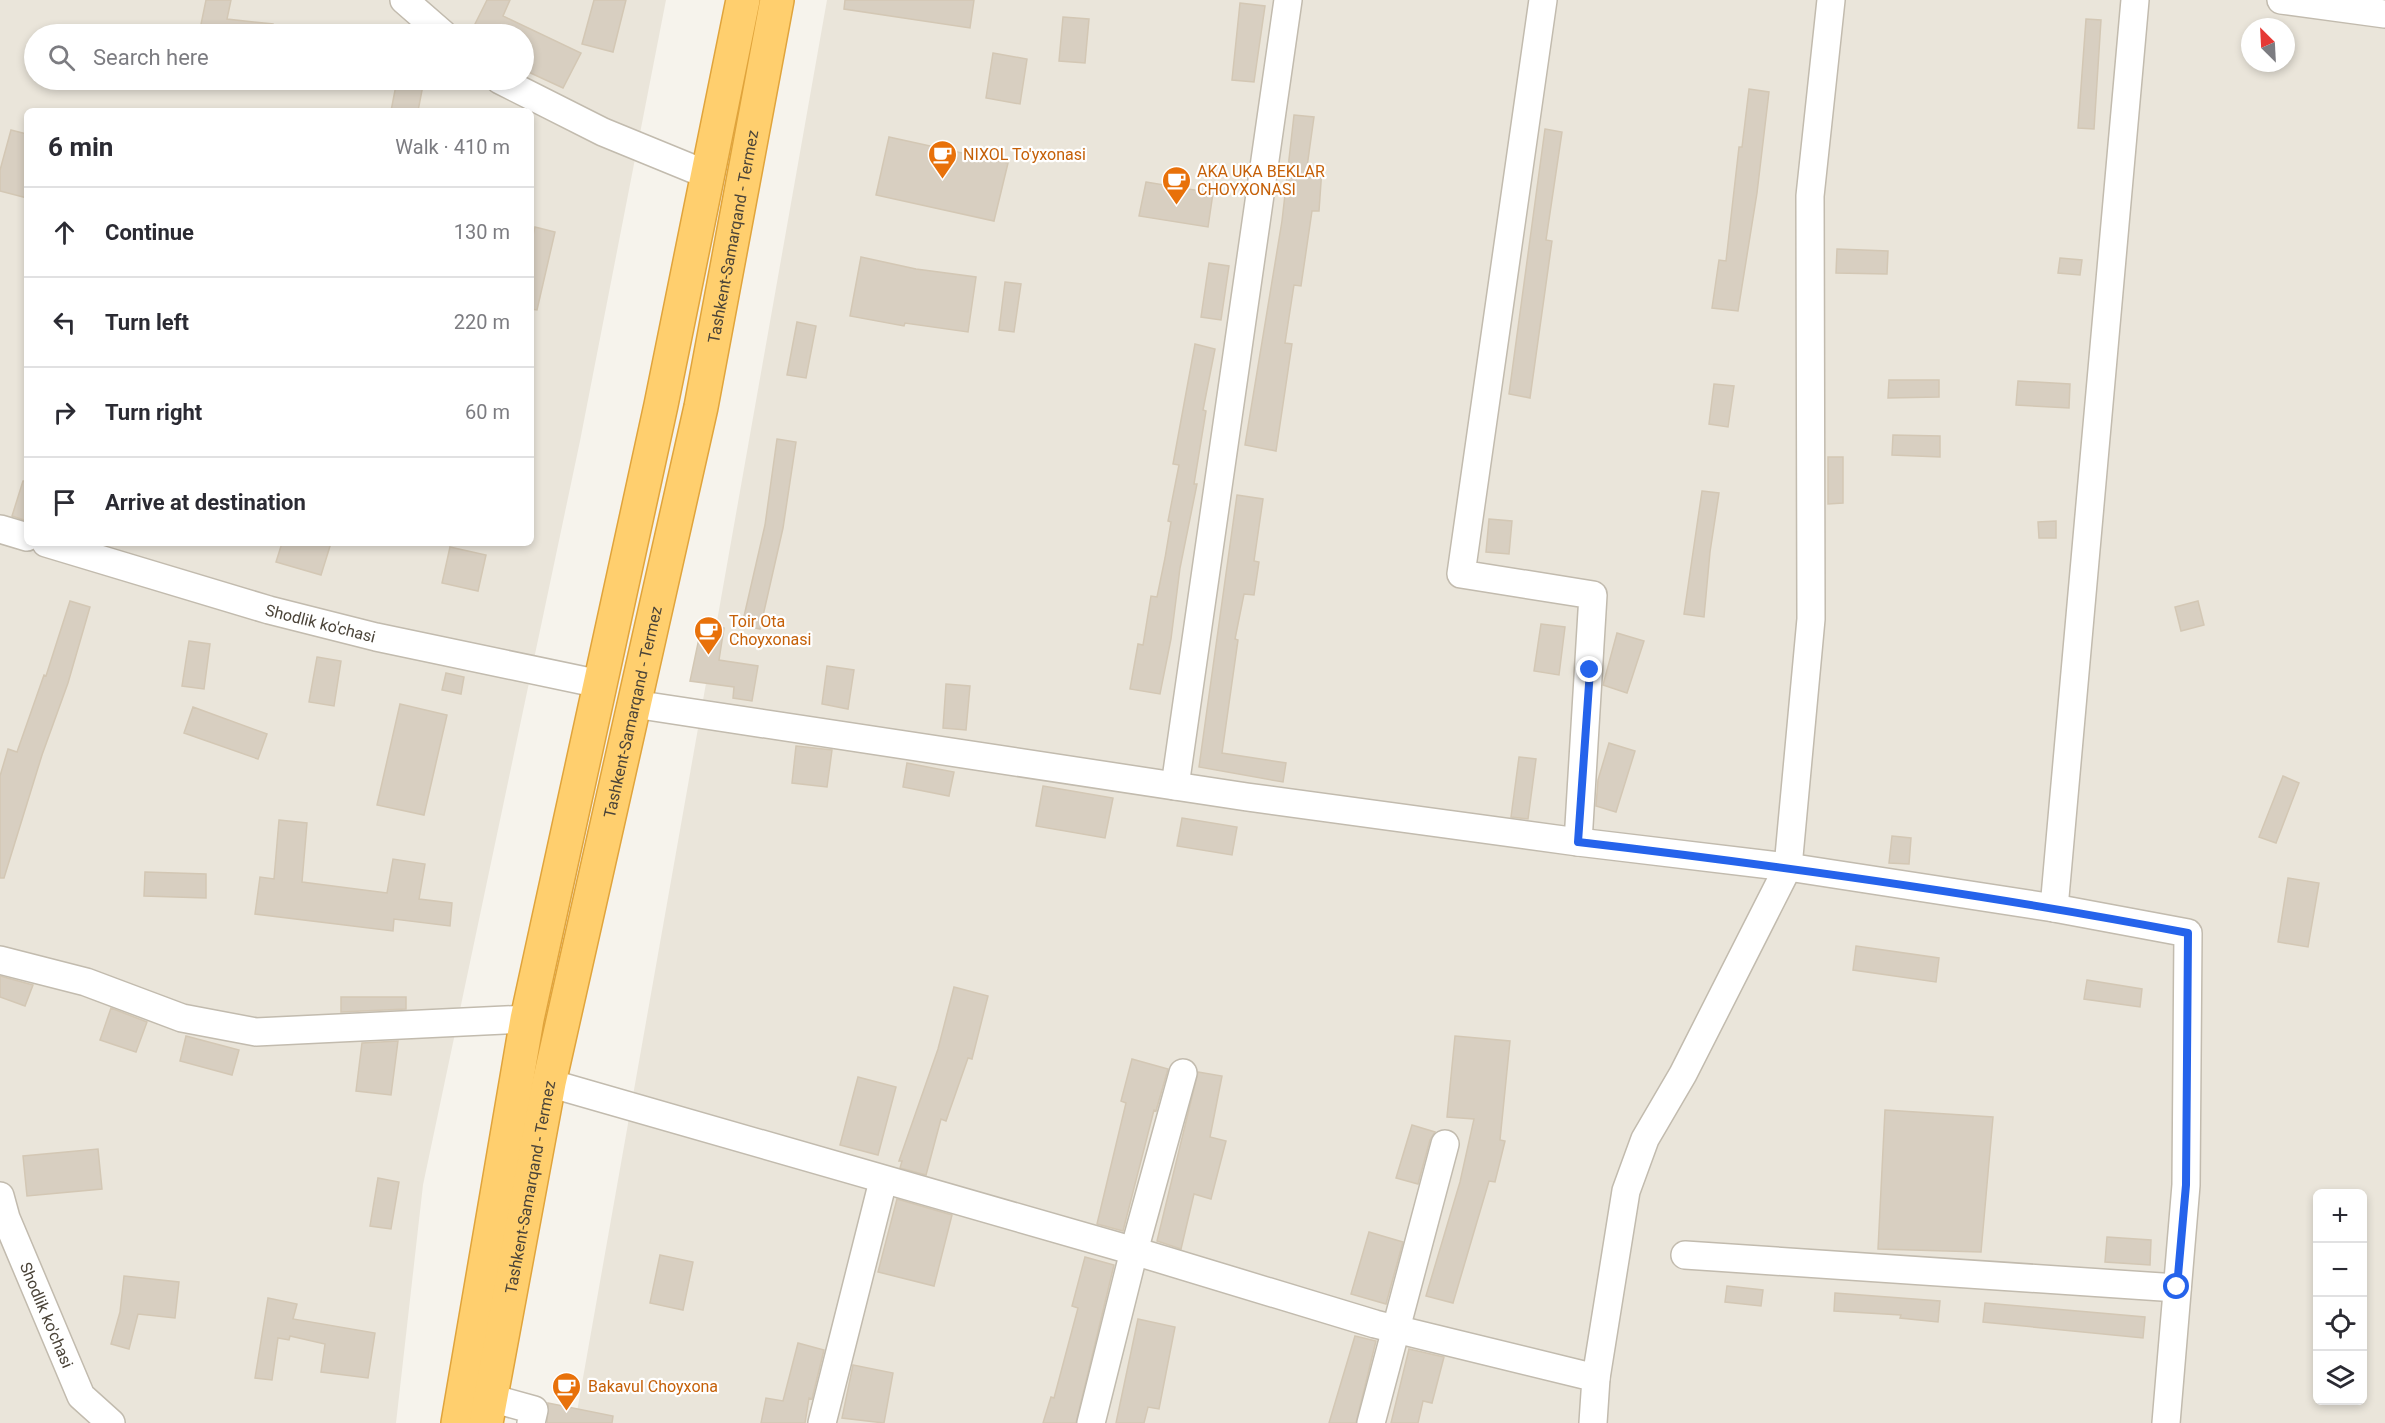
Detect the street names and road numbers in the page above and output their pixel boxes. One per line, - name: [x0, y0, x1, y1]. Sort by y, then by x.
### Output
- street label: Tashkent-Samarqand - Termez: [704, 129, 763, 345]
- street label: Shodlik ko'chasi: [263, 600, 377, 647]
- street label: Tashkent-Samarqand - Termez: [600, 604, 666, 820]
- street label: Tashkent-Samarqand - Termez: [501, 1079, 559, 1295]
- street label: Shodlik ko'chasi: [16, 1259, 77, 1371]

